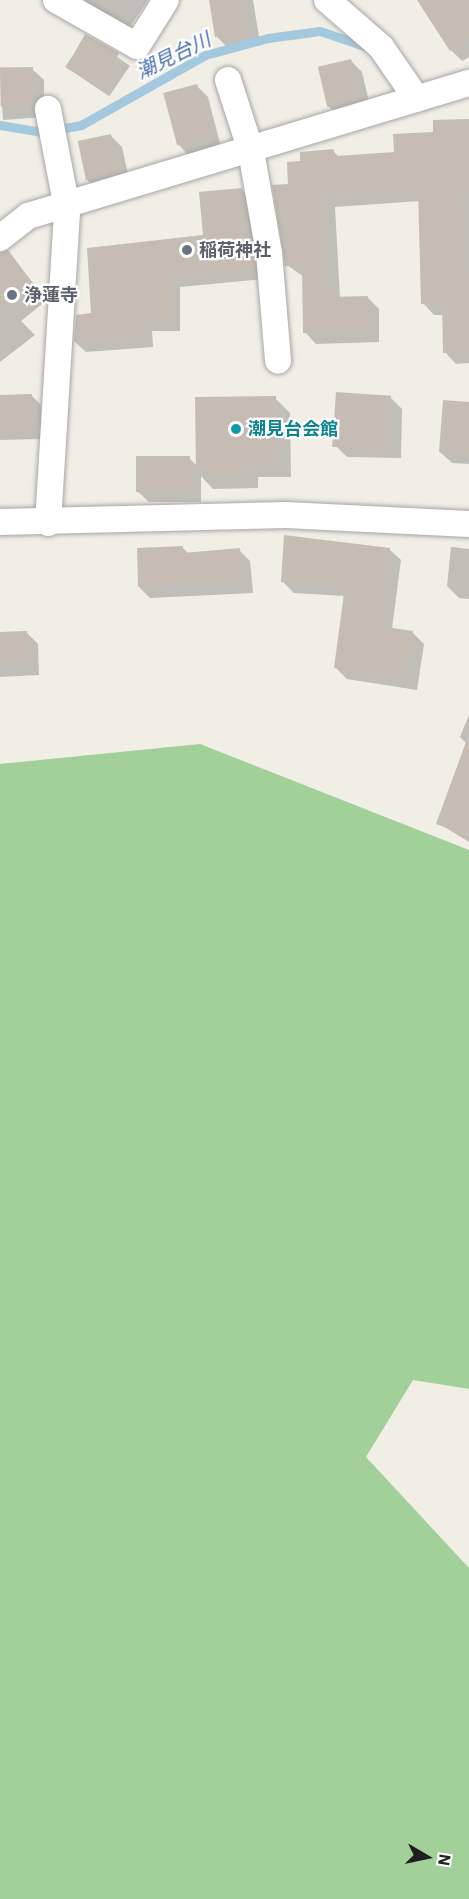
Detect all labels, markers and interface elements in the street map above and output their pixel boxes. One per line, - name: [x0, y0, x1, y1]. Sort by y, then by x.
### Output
- water label: 潮見台川: [132, 27, 214, 83]
- place label: 稲荷神社: [199, 239, 271, 261]
- marker: 稲荷神社: [180, 243, 194, 257]
- place label: 浄蓮寺: [24, 284, 78, 306]
- marker: 浄蓮寺: [5, 288, 19, 302]
- place label: 潮見台会館: [248, 418, 338, 440]
- marker: 潮見台会館: [229, 422, 243, 436]
- north arrow: [397, 1827, 457, 1887]
- text: N: [434, 1853, 456, 1867]

